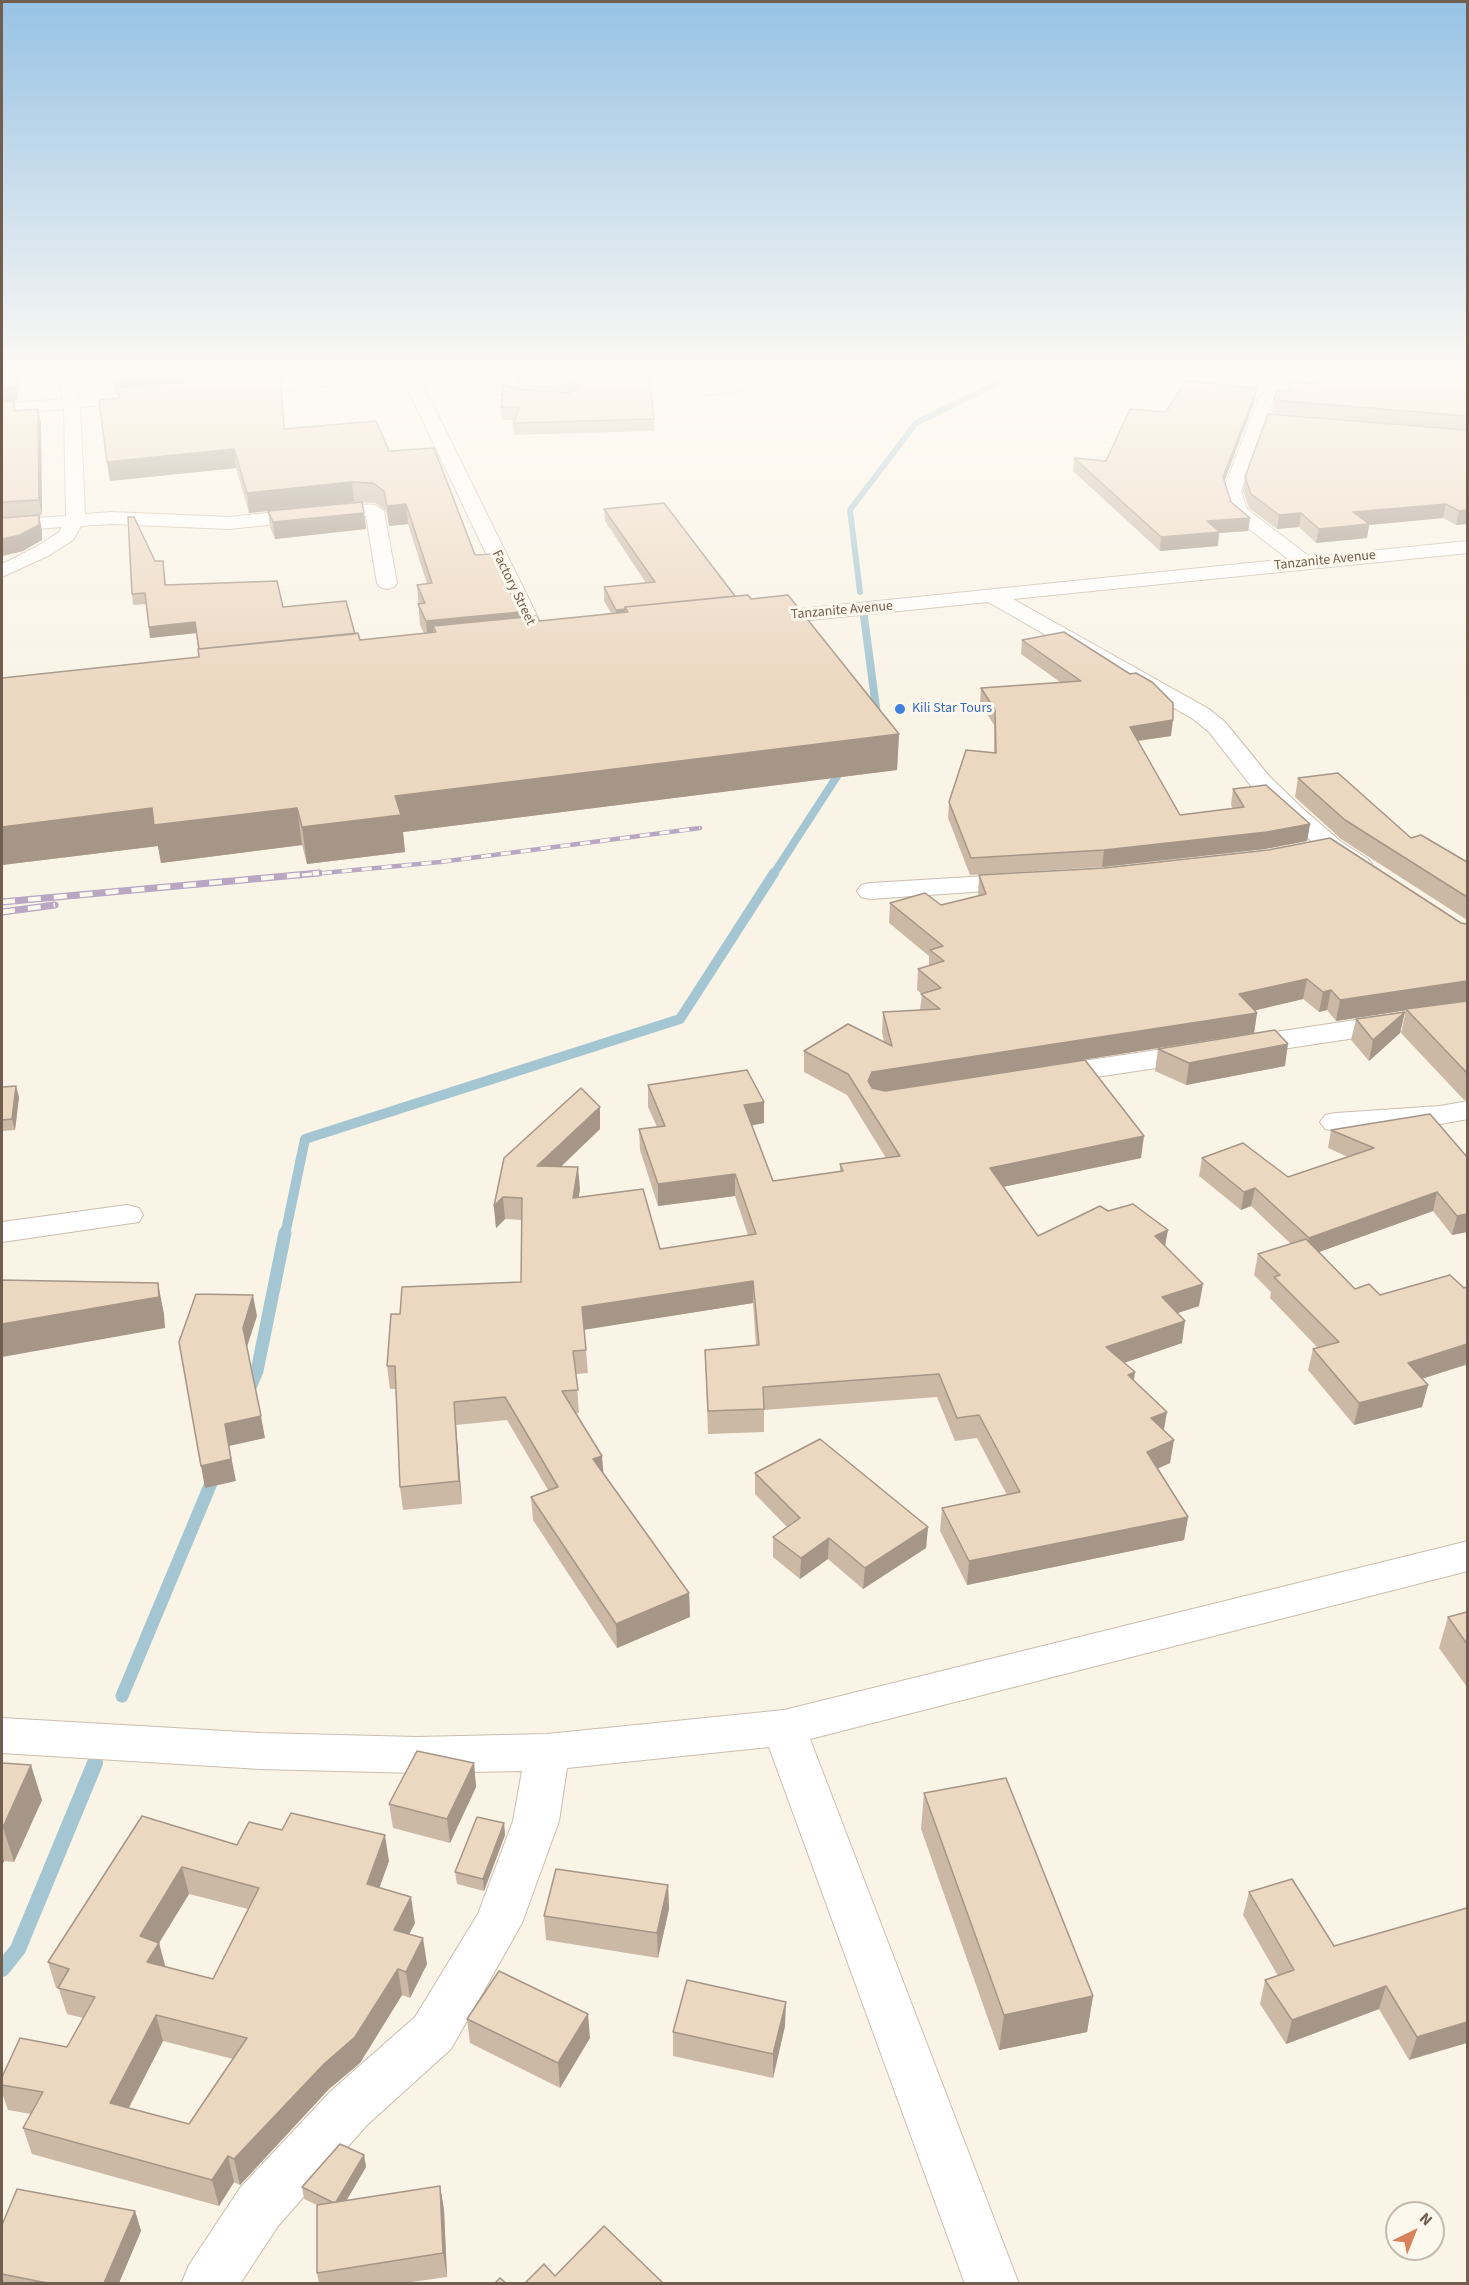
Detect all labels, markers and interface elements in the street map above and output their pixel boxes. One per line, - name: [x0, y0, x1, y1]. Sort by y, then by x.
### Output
- street label: Tanzanite Avenue: [1273, 547, 1377, 575]
- street label: Factory Street: [488, 548, 538, 628]
- street label: Tanzanite Avenue: [790, 598, 894, 624]
- place label: Kili Star Tours: [912, 701, 992, 717]
- marker: Kili Star Tours: [893, 702, 907, 716]
- north arrow: [1385, 2201, 1445, 2261]
- text: N: [1415, 2208, 1437, 2231]

